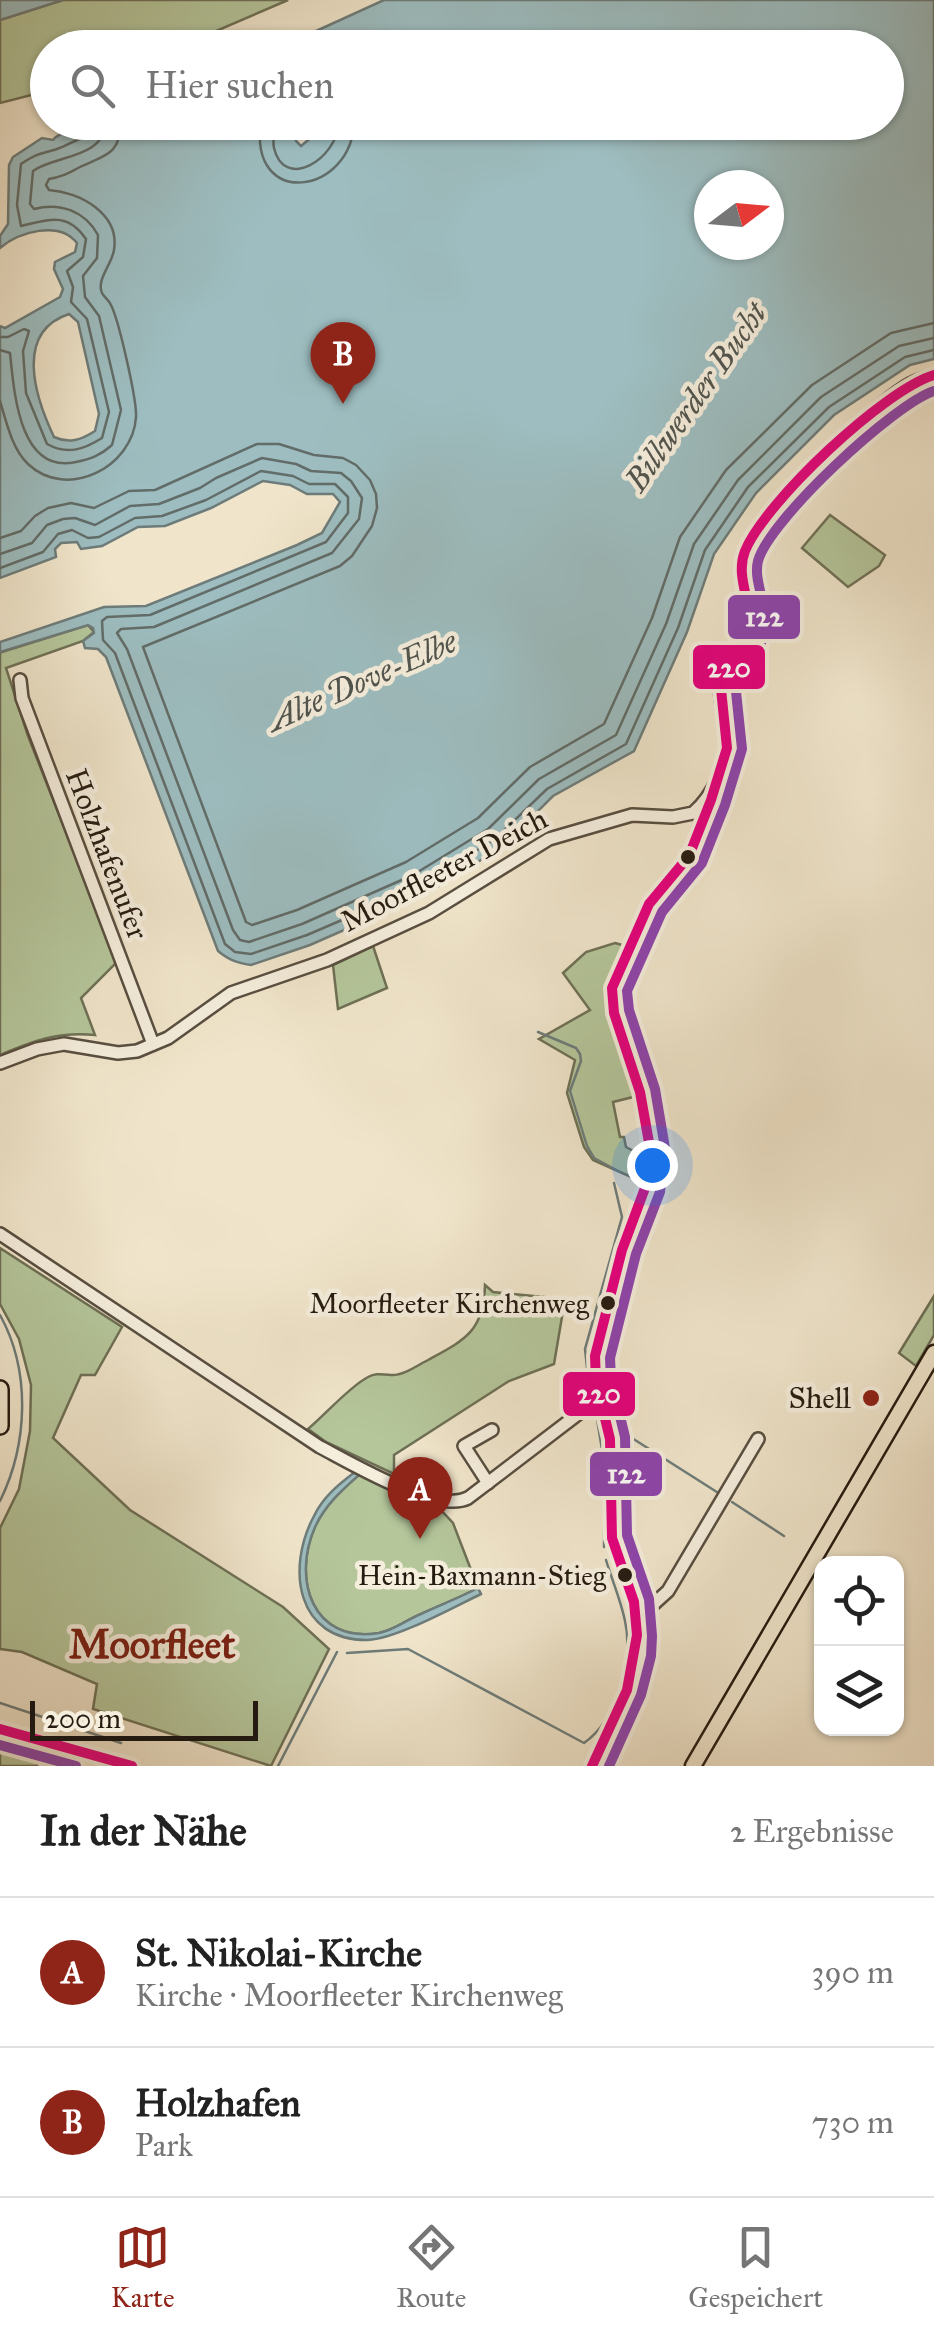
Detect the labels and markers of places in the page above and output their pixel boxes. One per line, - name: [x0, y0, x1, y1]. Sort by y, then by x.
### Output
- pin: B: [310, 322, 376, 404]
- unlabelled marker: [678, 847, 698, 867]
- place label: Moorfleeter Kirchenweg: [310, 1286, 590, 1321]
- marker: Moorfleeter Kirchenweg: [598, 1293, 618, 1313]
- place label: Shell: [788, 1380, 852, 1416]
- marker: Shell: [860, 1387, 882, 1409]
- pin: A: [388, 1456, 452, 1539]
- place label: Hein-Baxmann-Stieg: [358, 1558, 607, 1593]
- marker: Hein-Baxmann-Stieg: [615, 1565, 635, 1585]

